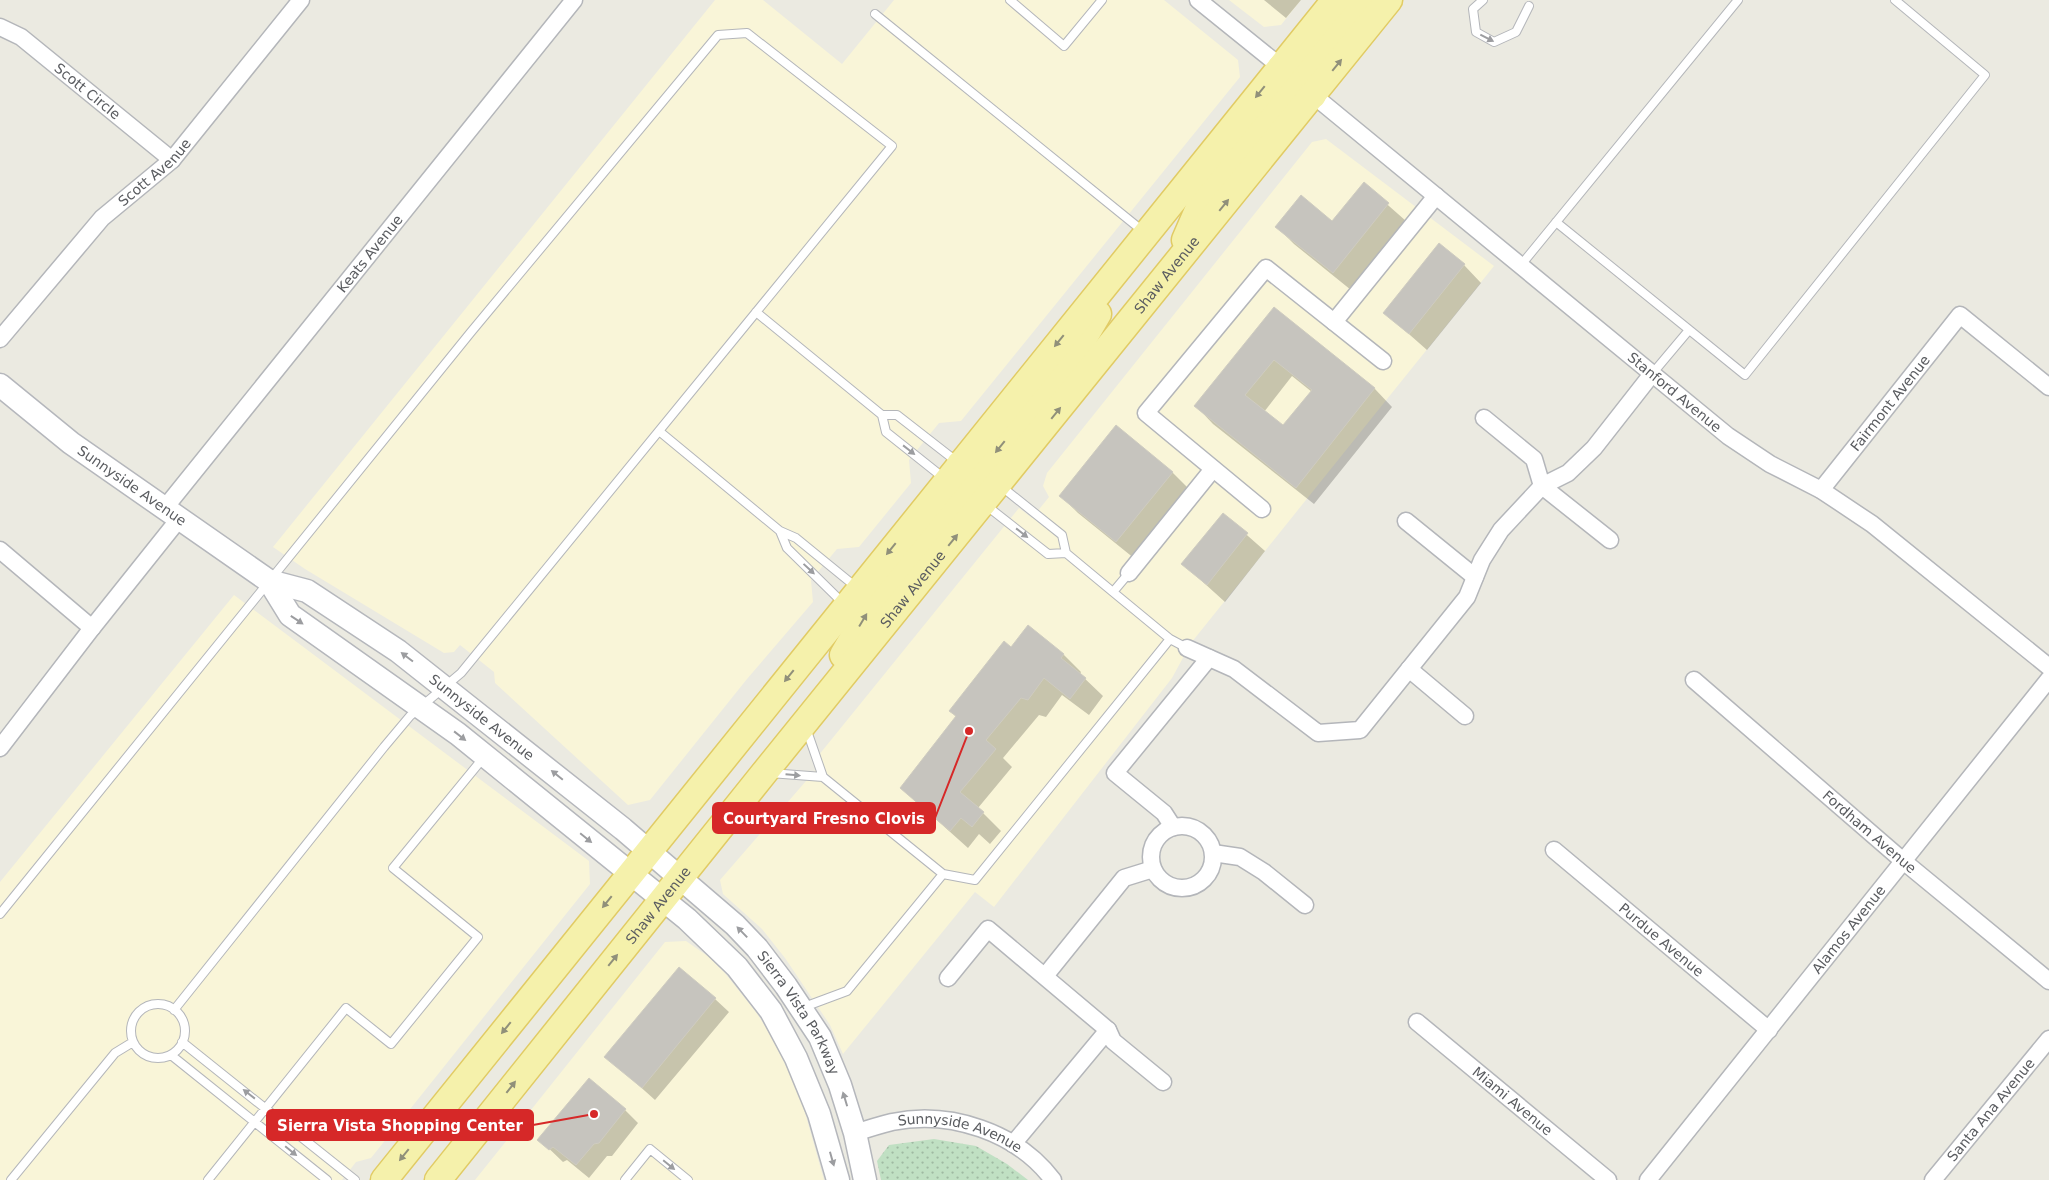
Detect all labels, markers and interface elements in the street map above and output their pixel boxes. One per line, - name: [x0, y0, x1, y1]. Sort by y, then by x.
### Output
- one-way arrow: [1480, 34, 1494, 42]
- one-way arrow: [1332, 59, 1343, 72]
- street label: Scott Circle: [51, 60, 124, 123]
- one-way arrow: [1255, 86, 1266, 99]
- street label: Scott Avenue: [115, 135, 194, 209]
- one-way arrow: [1219, 199, 1230, 212]
- street label: Keats Avenue: [334, 212, 406, 296]
- street label: Shaw Avenue: [1131, 233, 1203, 317]
- one-way arrow: [1054, 335, 1065, 347]
- street label: Stanford Avenue: [1625, 349, 1725, 435]
- street label: Fairmont Avenue: [1847, 352, 1933, 454]
- one-way arrow: [1050, 407, 1061, 420]
- one-way arrow: [995, 440, 1006, 453]
- street label: Sunnyside Avenue: [74, 442, 189, 529]
- one-way arrow: [902, 445, 915, 456]
- one-way arrow: [1015, 528, 1028, 539]
- one-way arrow: [948, 533, 959, 546]
- one-way arrow: [885, 543, 896, 556]
- street label: Shaw Avenue: [877, 547, 949, 631]
- one-way arrow: [802, 563, 814, 575]
- one-way arrow: [859, 613, 868, 627]
- one-way arrow: [290, 615, 304, 625]
- one-way arrow: [401, 652, 414, 663]
- one-way arrow: [783, 669, 794, 682]
- street label: Sunnyside Avenue: [426, 671, 537, 763]
- one-way arrow: [453, 730, 466, 741]
- one-way arrow: [550, 770, 563, 781]
- one-way arrow: [786, 771, 802, 779]
- street label: Fordham Avenue: [1820, 787, 1919, 876]
- callout: Courtyard Fresno Clovis: [713, 803, 935, 833]
- text: Courtyard Fresno Clovis: [723, 810, 925, 828]
- one-way arrow: [579, 832, 592, 843]
- street label: Shaw Avenue: [622, 863, 694, 947]
- street label: Alamos Avenue: [1809, 882, 1889, 977]
- one-way arrow: [602, 895, 613, 908]
- street label: Purdue Avenue: [1616, 900, 1707, 980]
- one-way arrow: [736, 927, 748, 939]
- street label: Sierra Vista Parkway: [754, 948, 843, 1077]
- one-way arrow: [608, 954, 619, 967]
- one-way arrow: [500, 1022, 511, 1035]
- street label: Santa Ana Avenue: [1944, 1055, 2038, 1164]
- street label: Miami Avenue: [1469, 1063, 1556, 1139]
- one-way arrow: [506, 1081, 517, 1094]
- one-way arrow: [243, 1089, 256, 1100]
- one-way arrow: [840, 1091, 848, 1106]
- callout: Sierra Vista Shopping Center: [267, 1110, 533, 1140]
- street label: Sunnyside Avenue: [897, 1111, 1025, 1155]
- text: Sierra Vista Shopping Center: [277, 1117, 524, 1135]
- one-way arrow: [284, 1145, 297, 1156]
- one-way arrow: [399, 1148, 409, 1162]
- one-way arrow: [828, 1152, 836, 1167]
- one-way arrow: [662, 1159, 675, 1170]

